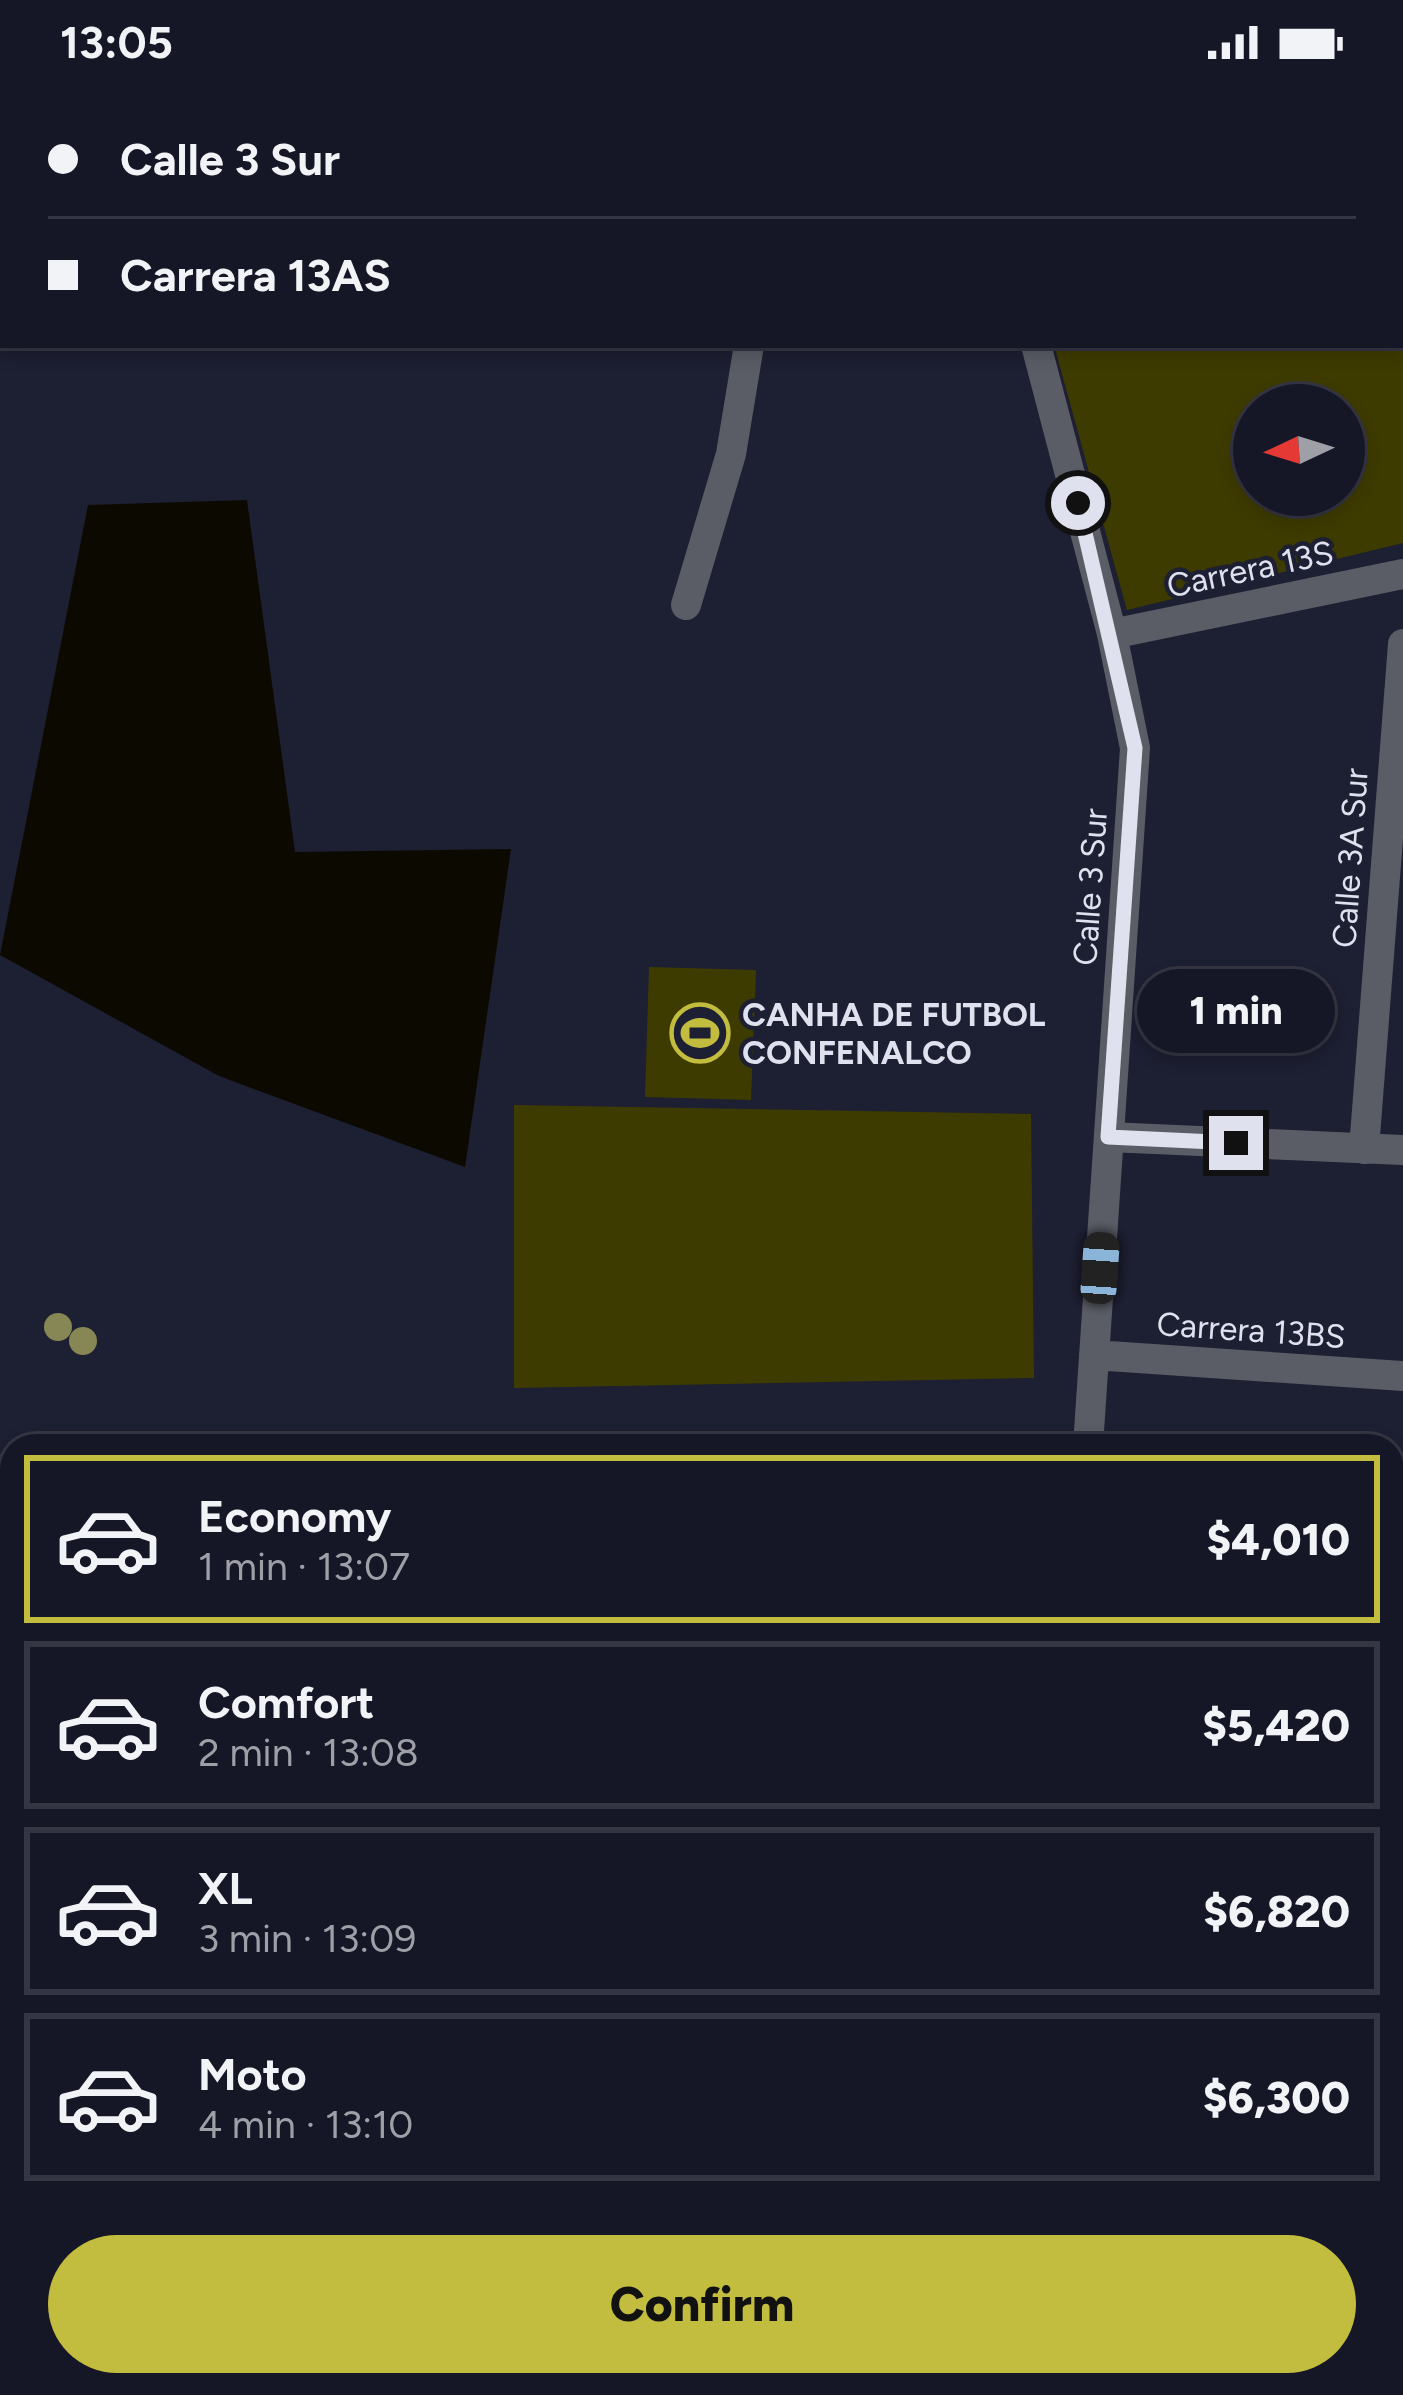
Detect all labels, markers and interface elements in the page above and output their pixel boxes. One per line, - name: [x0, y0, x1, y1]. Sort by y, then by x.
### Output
- text: 13:05: [60, 15, 173, 69]
- text: Calle 3 Sur: [120, 132, 340, 186]
- text: Carrera 13AS: [120, 248, 391, 302]
- north arrow: [1233, 384, 1365, 516]
- map controls: [1233, 384, 1365, 516]
- route start: [1051, 476, 1105, 530]
- street label: Carrera 13S: [1163, 532, 1337, 606]
- street label: Calle 3A Sur: [1324, 767, 1376, 949]
- street label: Calle 3 Sur: [1065, 807, 1115, 967]
- callout: 1 min: [1137, 969, 1335, 1053]
- text: 1 min: [1189, 987, 1283, 1034]
- place label: CANHA DE FUTBOL CONFENALCO: [742, 995, 1046, 1072]
- sports icon: CANHA DE FUTBOL CONFENALCO: [669, 1002, 731, 1064]
- route end: [1209, 1116, 1263, 1170]
- car: [1080, 1231, 1120, 1305]
- street label: Carrera 13BS: [1155, 1304, 1347, 1356]
- icon: car: [54, 1485, 162, 1593]
- text: Economy: [198, 1489, 391, 1543]
- text: $4,010: [1206, 1512, 1350, 1566]
- text: 1 min · 13:07: [198, 1543, 410, 1590]
- icon: car: [54, 1671, 162, 1779]
- text: Comfort: [198, 1675, 374, 1729]
- text: $5,420: [1202, 1698, 1350, 1752]
- text: 2 min · 13:08: [198, 1729, 419, 1776]
- icon: car: [54, 1857, 162, 1965]
- text: XL: [198, 1861, 253, 1915]
- text: $6,820: [1203, 1884, 1350, 1938]
- text: 3 min · 13:09: [198, 1915, 416, 1962]
- icon: car: [54, 2043, 162, 2151]
- text: Moto: [198, 2047, 307, 2101]
- text: $6,300: [1203, 2070, 1350, 2124]
- text: 4 min · 13:10: [198, 2101, 413, 2148]
- button: Confirm: [48, 2235, 1356, 2373]

